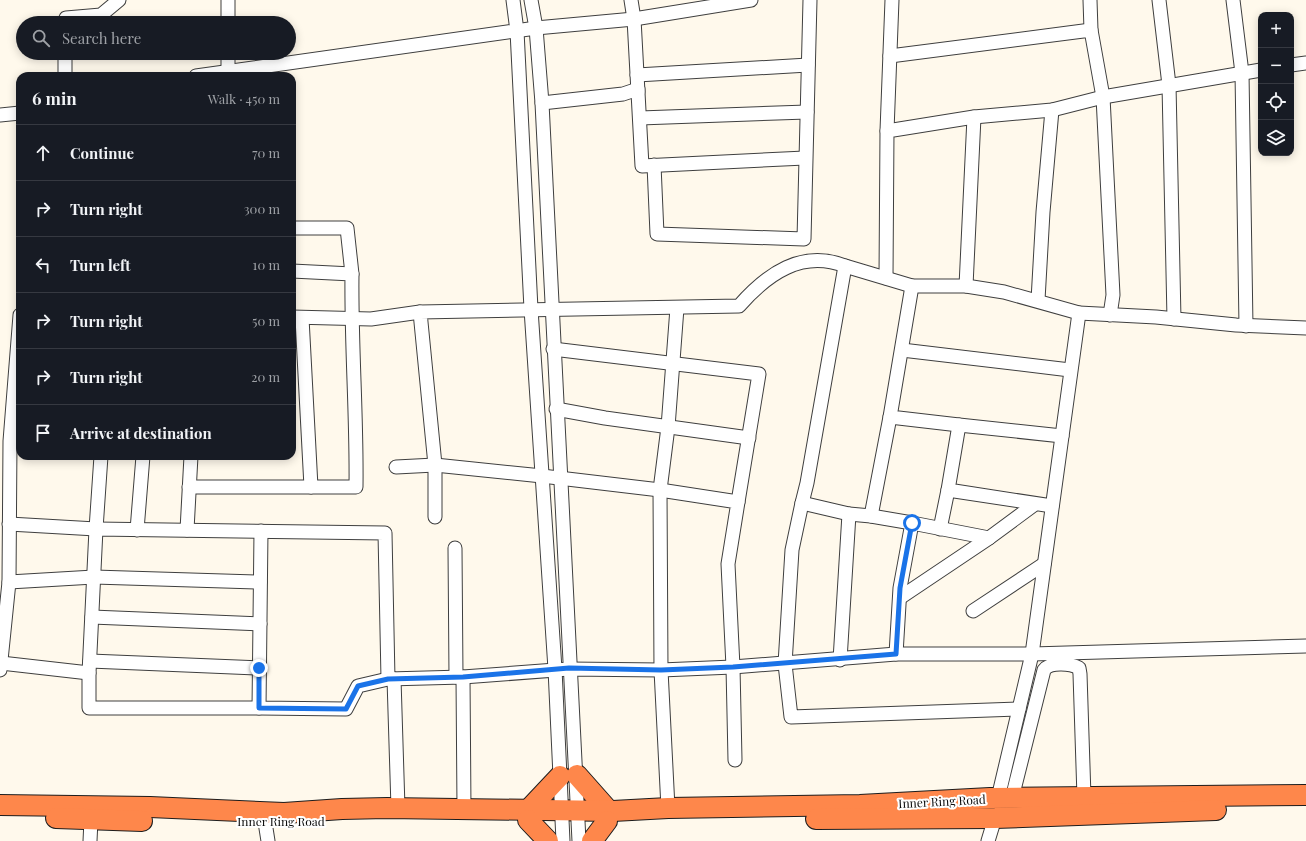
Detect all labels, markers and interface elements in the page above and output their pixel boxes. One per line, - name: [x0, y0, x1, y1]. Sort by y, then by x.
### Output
- map controls: [1258, 12, 1294, 156]
- button: +: [1258, 12, 1294, 48]
- search box: [16, 16, 296, 60]
- icon: search: [30, 27, 52, 49]
- text: Search here: [62, 28, 141, 48]
- button: −: [1258, 48, 1294, 84]
- button: locate: [1258, 84, 1294, 120]
- text: 6 min: [32, 87, 77, 109]
- text: Walk · 450 m: [208, 90, 280, 107]
- button: layers: [1258, 120, 1294, 156]
- icon: ahead: [32, 142, 54, 164]
- text: Continue: [70, 143, 134, 163]
- text: 70 m: [252, 144, 280, 161]
- icon: right: [32, 198, 54, 220]
- text: Turn right: [70, 199, 143, 219]
- text: 300 m: [244, 200, 280, 217]
- icon: left: [32, 254, 54, 276]
- text: Turn left: [70, 255, 131, 275]
- text: 10 m: [253, 256, 280, 273]
- icon: right: [32, 310, 54, 332]
- text: Turn right: [70, 311, 143, 331]
- text: 50 m: [252, 312, 280, 329]
- icon: right: [32, 366, 54, 388]
- text: Turn right: [70, 367, 143, 387]
- text: 20 m: [251, 368, 280, 385]
- icon: arrive: [32, 422, 54, 444]
- text: Arrive at destination: [70, 423, 212, 443]
- route start: [903, 514, 921, 532]
- route end: [250, 659, 268, 677]
- street label: Inner Ring Road: [898, 791, 986, 811]
- street label: Inner Ring Road: [237, 813, 325, 829]

